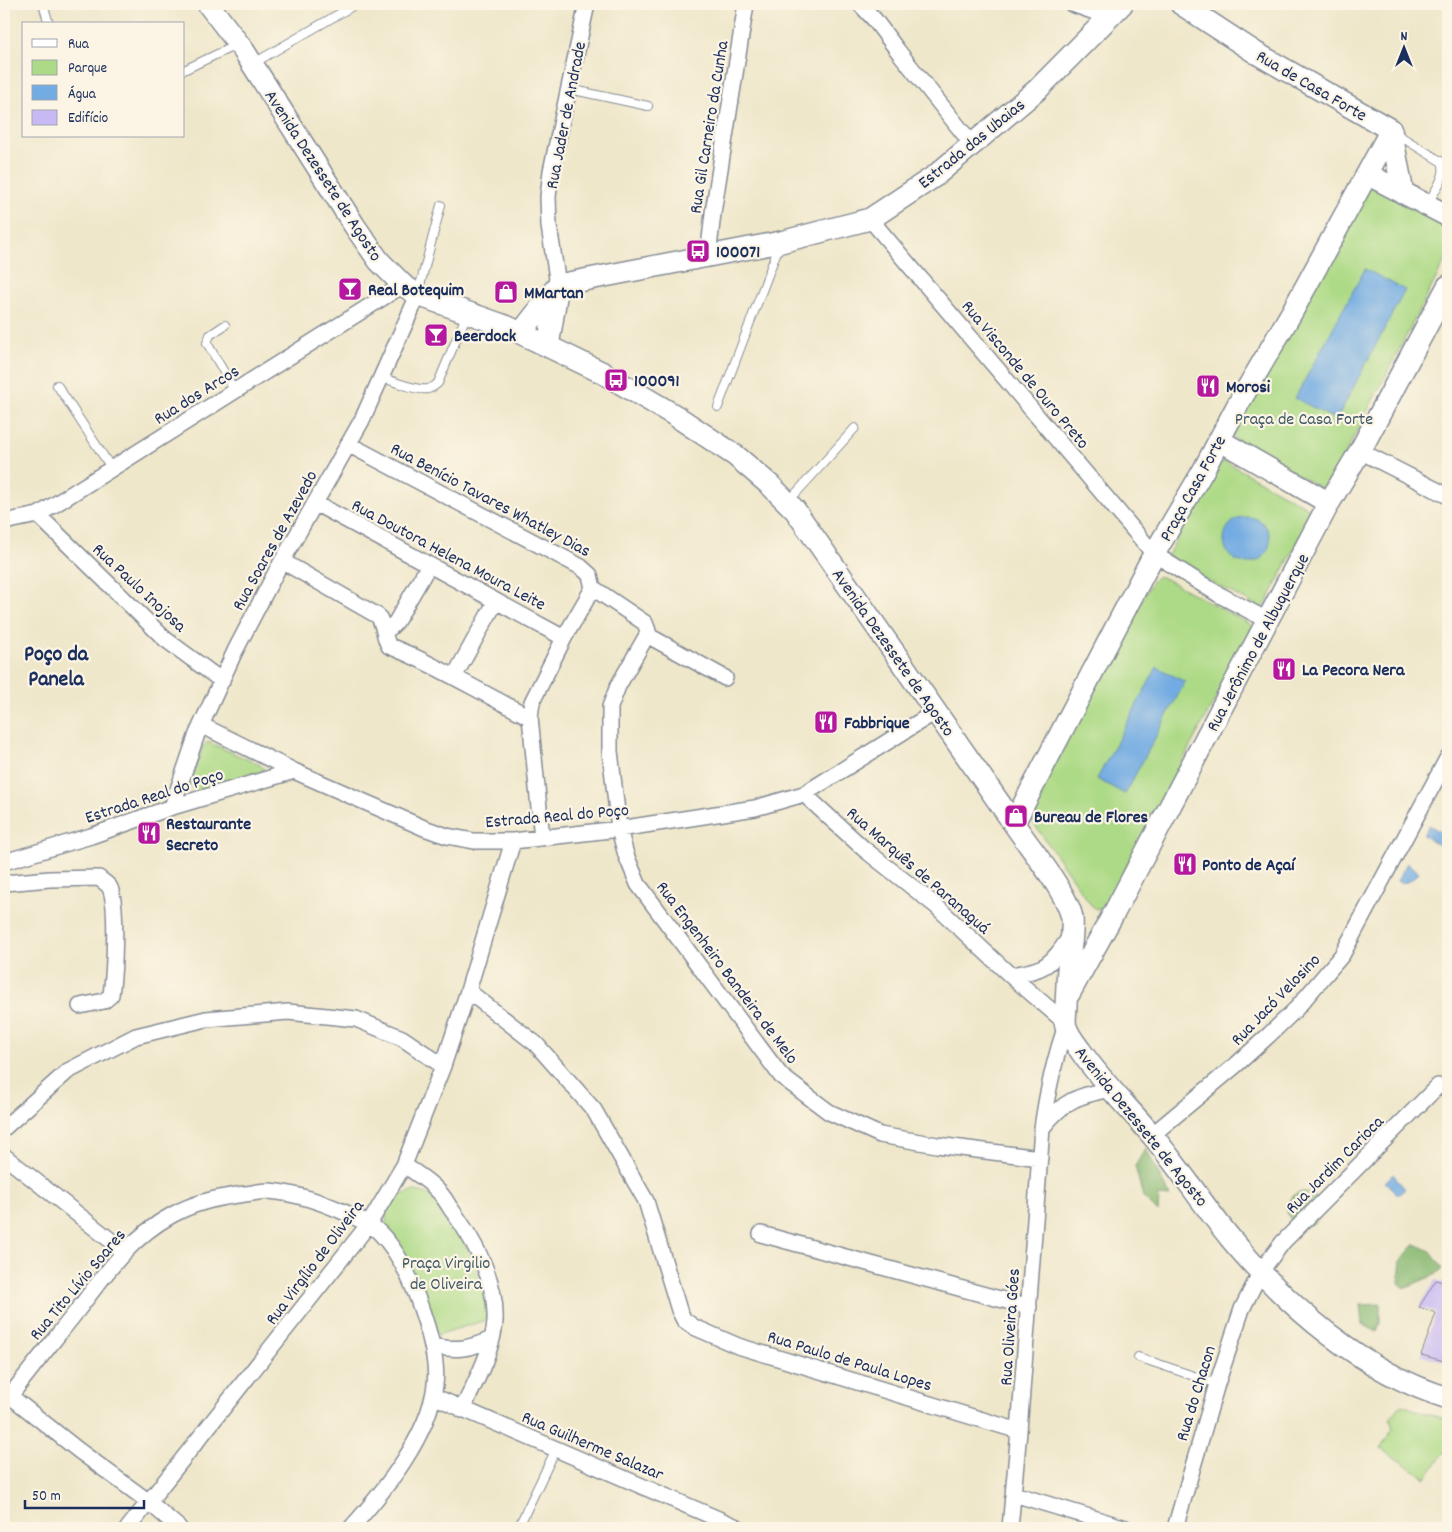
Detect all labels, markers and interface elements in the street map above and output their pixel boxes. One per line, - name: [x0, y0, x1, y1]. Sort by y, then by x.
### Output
- legend: [22, 22, 185, 138]
- north arrow: [1380, 22, 1430, 72]
- text: N: [1401, 27, 1408, 47]
- text: Rua: [68, 34, 90, 56]
- street label: Rua Jader de Andrade: [541, 39, 594, 191]
- street label: Rua Gil Carneiro da Cunha: [684, 39, 737, 216]
- street label: Rua de Casa Forte: [1251, 45, 1371, 129]
- text: Parque: [68, 58, 108, 80]
- text: Água: [68, 84, 97, 106]
- street label: Avenida Dezessete de Agosto: [257, 86, 387, 267]
- street label: Estrada das Ubaias: [914, 94, 1031, 196]
- text: Edifício: [68, 108, 108, 130]
- bus stop icon: 100071: [685, 238, 711, 264]
- place label: 100071: [716, 241, 760, 266]
- bar icon: Real Botequim: [337, 276, 363, 302]
- place label: Real Botequim: [368, 279, 464, 304]
- shop icon: MMartan: [493, 279, 519, 305]
- place label: MMartan: [524, 282, 584, 307]
- street label: Rua Visconde de Ouro Preto: [954, 296, 1094, 455]
- bar icon: Beerdock: [423, 322, 449, 348]
- place label: Beerdock: [454, 325, 517, 350]
- street label: Rua dos Arcos: [150, 360, 245, 432]
- bus stop icon: 100091: [603, 367, 629, 393]
- place label: 100091: [634, 370, 680, 395]
- restaurant icon: Morosi: [1195, 373, 1221, 399]
- place label: Morosi: [1226, 376, 1271, 401]
- park label: Praça de Casa Forte: [1235, 408, 1373, 433]
- street label: Praça Casa Forte: [1155, 432, 1234, 547]
- street label: Rua Benício Tavares Whatley Dias: [385, 438, 594, 565]
- street label: Rua Soares de Azevedo: [227, 467, 325, 616]
- street label: Rua Doutora Helena Moura Leite: [346, 494, 550, 618]
- street label: Rua Paulo Inojosa: [86, 539, 191, 639]
- street label: Rua Jerônimo de Albuquerque: [1202, 550, 1317, 737]
- street label: Avenida Dezessete de Agosto: [824, 564, 960, 743]
- district label: Poço da Panela: [24, 640, 89, 696]
- restaurant icon: La Pecora Nera: [1271, 656, 1297, 682]
- place label: La Pecora Nera: [1302, 659, 1405, 684]
- restaurant icon: Fabbrique: [813, 709, 839, 735]
- place label: Fabbrique: [844, 712, 910, 737]
- street label: Estrada Real do Poço: [82, 763, 227, 832]
- street label: Estrada Real do Poço: [484, 799, 630, 836]
- street label: Rua Marquês de Paranaguá: [840, 802, 995, 942]
- shop icon: Bureau de Flores: [1003, 803, 1029, 829]
- place label: Bureau de Flores: [1034, 806, 1149, 831]
- place label: Restaurante Secreto: [166, 813, 251, 859]
- restaurant icon: Restaurante Secreto: [136, 820, 162, 846]
- restaurant icon: Ponto de Açaí: [1172, 851, 1198, 877]
- place label: Ponto de Açaí: [1202, 854, 1296, 879]
- street label: Rua Engenheiro Bandeira de Melo: [649, 877, 803, 1070]
- street label: Rua Jacó Velosino: [1226, 949, 1327, 1052]
- street label: Avenida Dezessete de Agosto: [1067, 1042, 1213, 1213]
- street label: Rua Jardim Carioca: [1281, 1111, 1391, 1221]
- street label: Rua Virgílio de Oliveira: [261, 1195, 372, 1331]
- street label: Rua Tito Lívio Soares: [25, 1225, 133, 1347]
- park label: Praça Virgilio de Oliveira: [402, 1252, 490, 1298]
- street label: Rua Oliveira Góes: [995, 1268, 1028, 1387]
- street label: Rua Paulo de Paula Lopes: [764, 1325, 935, 1399]
- street label: Rua do Chacon: [1171, 1343, 1224, 1445]
- street label: Rua Guilherme Salazar: [517, 1406, 667, 1489]
- scale bar: [25, 1477, 144, 1509]
- text: 50 m: [32, 1486, 61, 1508]

